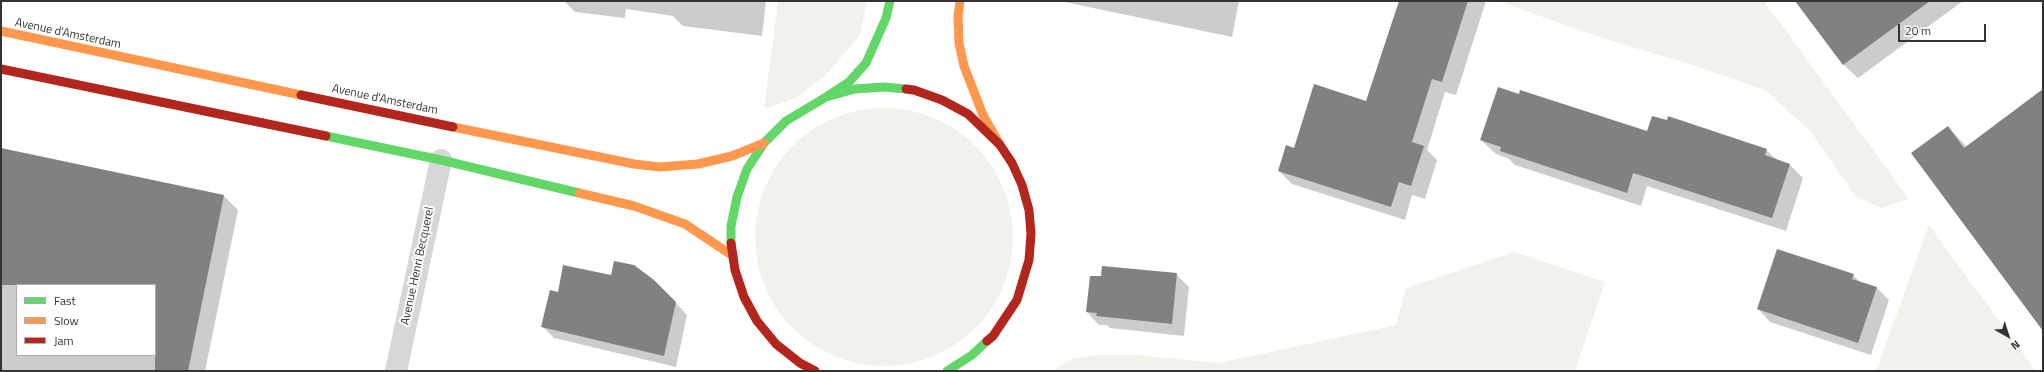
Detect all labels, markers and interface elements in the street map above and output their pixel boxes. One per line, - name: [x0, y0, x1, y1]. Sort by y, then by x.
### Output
- street label: Avenue d'Amsterdam: [14, 16, 122, 52]
- scale bar: [1900, 16, 1988, 42]
- text: 20 m: [1905, 21, 1931, 40]
- street label: Avenue d'Amsterdam: [331, 82, 439, 118]
- street label: Avenue Henri Becquerel: [398, 206, 438, 326]
- legend: [16, 284, 156, 356]
- text: Fast: [54, 291, 76, 310]
- text: Slow: [54, 311, 79, 330]
- north arrow: [1988, 316, 2028, 356]
- text: Jam: [54, 331, 74, 350]
- text: N: [2008, 337, 2024, 354]

